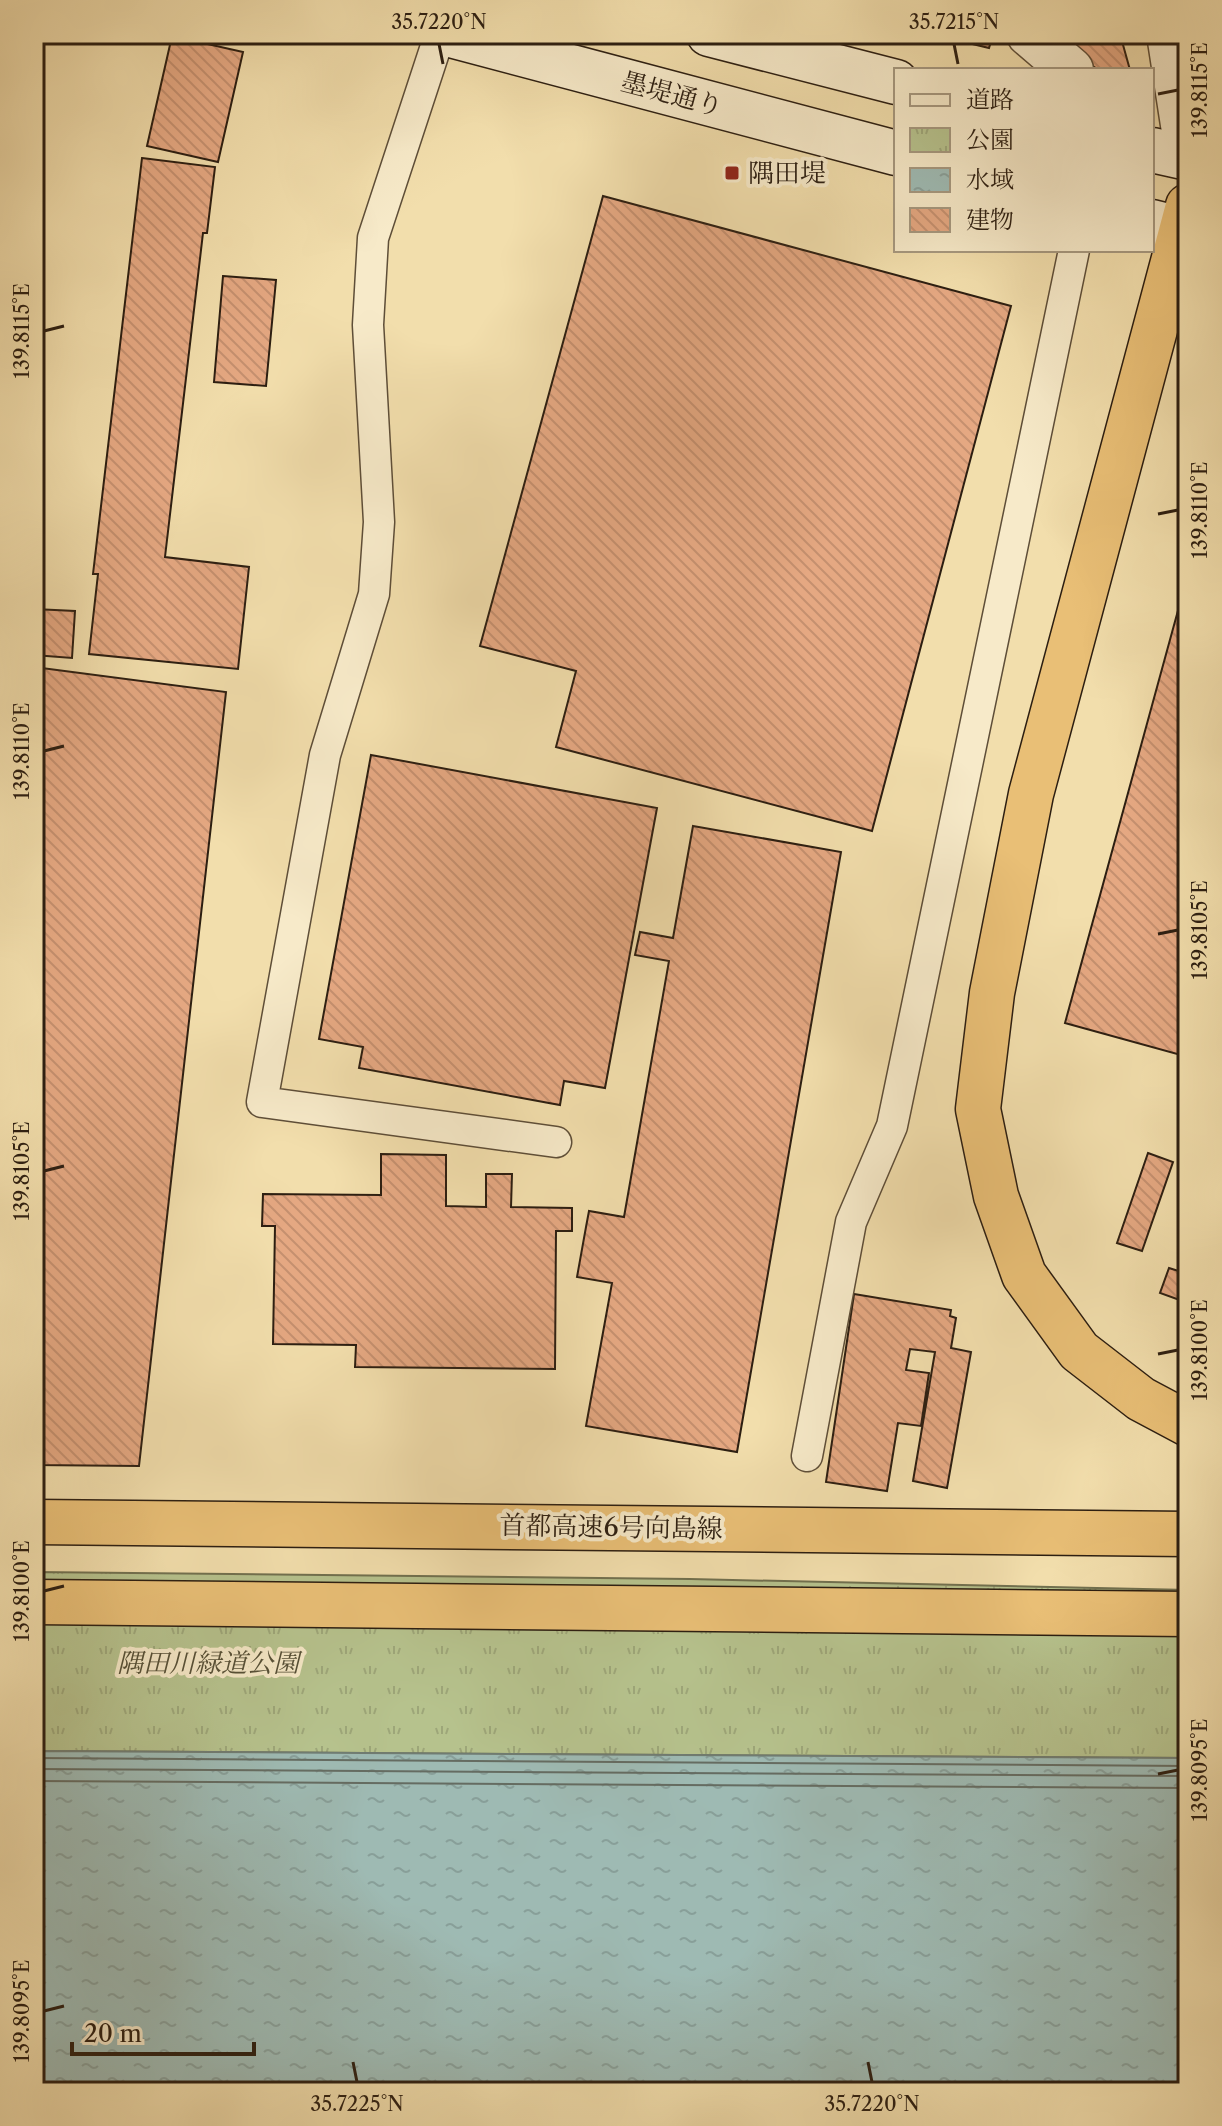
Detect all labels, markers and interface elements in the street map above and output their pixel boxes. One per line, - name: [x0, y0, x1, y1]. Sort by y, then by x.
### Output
- text: 35.7220°N: [391, 10, 487, 34]
- text: 35.7215°N: [909, 10, 999, 34]
- text: 139.8115°E: [1188, 42, 1212, 138]
- street label: 墨堤通り: [618, 65, 726, 123]
- legend: [894, 68, 1154, 252]
- text: 道路: [966, 85, 1014, 114]
- text: 公園: [966, 125, 1014, 154]
- place label: 隅田堤: [748, 157, 826, 189]
- marker: 隅田堤: [723, 164, 741, 182]
- text: 水域: [966, 165, 1014, 194]
- text: 建物: [966, 205, 1014, 234]
- text: 139.8115°E: [10, 283, 34, 379]
- text: 139.8110°E: [1188, 461, 1212, 559]
- text: 139.8110°E: [10, 702, 34, 800]
- text: 139.8105°E: [1188, 880, 1212, 980]
- text: 139.8105°E: [10, 1121, 34, 1221]
- text: 139.8100°E: [1188, 1299, 1212, 1401]
- street label: 首都高速6号向島線: [499, 1509, 723, 1545]
- text: 139.8100°E: [10, 1540, 34, 1642]
- park label: 隅田川緑道公園: [117, 1647, 303, 1679]
- text: 139.8095°E: [1188, 1718, 1212, 1822]
- text: 139.8095°E: [10, 1959, 34, 2063]
- scale bar: [72, 2006, 254, 2056]
- text: 20 m: [84, 2019, 142, 2048]
- text: 35.7225°N: [310, 2092, 404, 2116]
- text: 35.7220°N: [824, 2092, 920, 2116]

